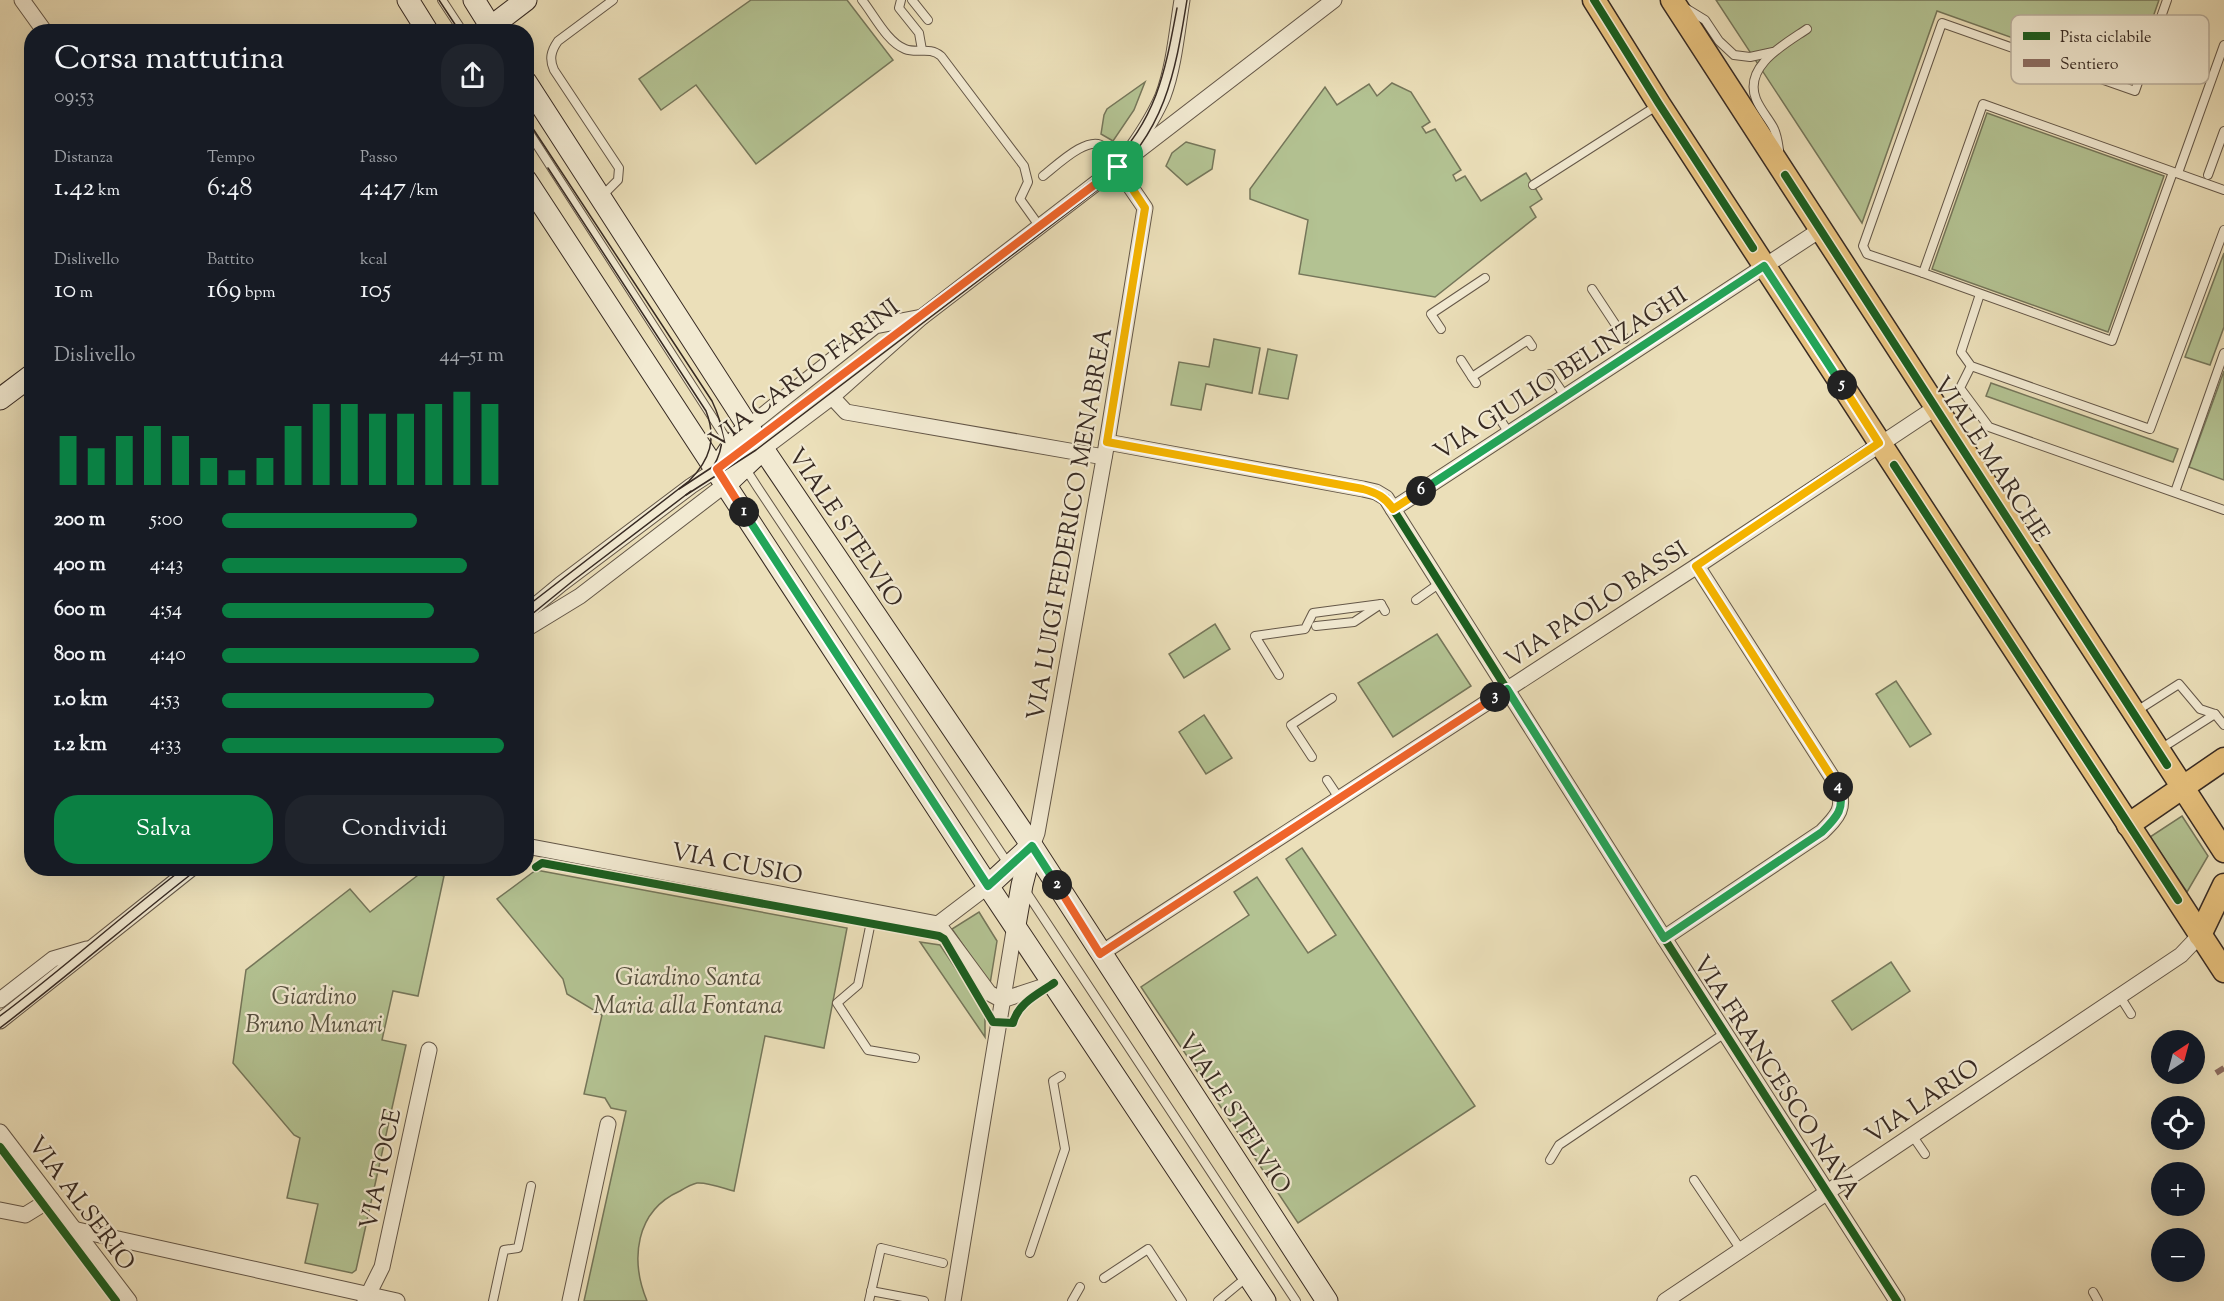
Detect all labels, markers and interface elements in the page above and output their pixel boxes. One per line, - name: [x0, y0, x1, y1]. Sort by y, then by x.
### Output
- legend: [2011, 15, 2209, 84]
- text: Pista ciclabile: [2060, 27, 2151, 50]
- text: Corsa mattutina: [54, 36, 284, 84]
- button: share: [441, 44, 504, 107]
- text: Sentiero: [2060, 54, 2119, 77]
- text: 09:53: [54, 83, 94, 112]
- pin: [1092, 141, 1143, 192]
- text: Distanza: [54, 147, 113, 170]
- text: Tempo: [207, 147, 255, 170]
- text: Passo: [360, 147, 398, 170]
- icon: arrive: [1101, 150, 1134, 183]
- text: 1.42: [54, 170, 95, 207]
- text: 6:48: [207, 170, 253, 207]
- text: 4:47: [360, 170, 406, 207]
- text: km: [95, 180, 120, 203]
- text: /km: [406, 180, 438, 203]
- text: Dislivello: [54, 249, 119, 272]
- text: Battito: [207, 249, 254, 272]
- text: kcal: [360, 249, 388, 272]
- text: 10: [54, 272, 76, 309]
- text: 169: [207, 272, 241, 309]
- text: 105: [360, 272, 391, 309]
- street label: VIA GIULIO BELINZAGHI: [1428, 280, 1695, 470]
- text: m: [76, 282, 93, 305]
- text: bpm: [241, 282, 276, 305]
- street label: VIA CARLO FARINI: [703, 292, 908, 458]
- street label: VIA LUIGI FEDERICO MENABREA: [1020, 325, 1122, 723]
- text: Dislivello: [54, 342, 136, 371]
- text: 44–51 m: [440, 342, 504, 371]
- pin: 5: [1827, 370, 1857, 400]
- street label: VIALE MARCHE: [1924, 370, 2057, 550]
- text: 5: [1839, 373, 1845, 396]
- street label: VIALE STELVIO: [778, 442, 910, 615]
- pin: 6: [1406, 476, 1436, 506]
- text: 6: [1417, 479, 1425, 502]
- pin: 1: [729, 497, 759, 527]
- text: 1: [741, 500, 747, 523]
- text: 200 m: [54, 506, 105, 535]
- text: 5:00: [150, 506, 183, 535]
- street label: VIA PAOLO BASSI: [1499, 534, 1695, 678]
- text: 400 m: [54, 551, 106, 580]
- text: 4:43: [150, 551, 183, 580]
- text: 600 m: [54, 596, 106, 625]
- text: 4:54: [150, 596, 182, 625]
- text: 800 m: [54, 641, 106, 670]
- text: 4:40: [150, 641, 186, 670]
- pin: 3: [1480, 682, 1510, 712]
- text: 3: [1492, 685, 1498, 708]
- text: 1.0 km: [54, 686, 108, 715]
- text: 4:53: [150, 686, 180, 715]
- text: 1.2 km: [54, 731, 107, 760]
- text: 4:33: [150, 731, 181, 760]
- pin: 4: [1823, 772, 1853, 802]
- text: 4: [1834, 775, 1842, 798]
- button: Salva: [54, 795, 273, 864]
- button: Condividi: [285, 795, 504, 864]
- street label: VIA CUSIO: [668, 836, 805, 894]
- pin: 2: [1042, 870, 1072, 900]
- text: 2: [1053, 873, 1061, 896]
- street label: VIA FRANCESCO NAVA: [1684, 950, 1867, 1207]
- park label: Giardino Santa Maria alla Fontana: [593, 962, 783, 1024]
- park label: Giardino Bruno Munari: [245, 981, 383, 1043]
- street label: VIALE STELVIO: [1168, 1027, 1298, 1201]
- north arrow: [2151, 1030, 2205, 1084]
- map controls: [2151, 1030, 2205, 1282]
- street label: VIA LARIO: [1859, 1052, 1987, 1153]
- button: locate: [2151, 1096, 2205, 1150]
- street label: VIA TOCE: [353, 1105, 411, 1233]
- street label: VIA ALSERIO: [19, 1130, 142, 1278]
- button: +: [2151, 1162, 2205, 1216]
- button: −: [2151, 1228, 2205, 1282]

